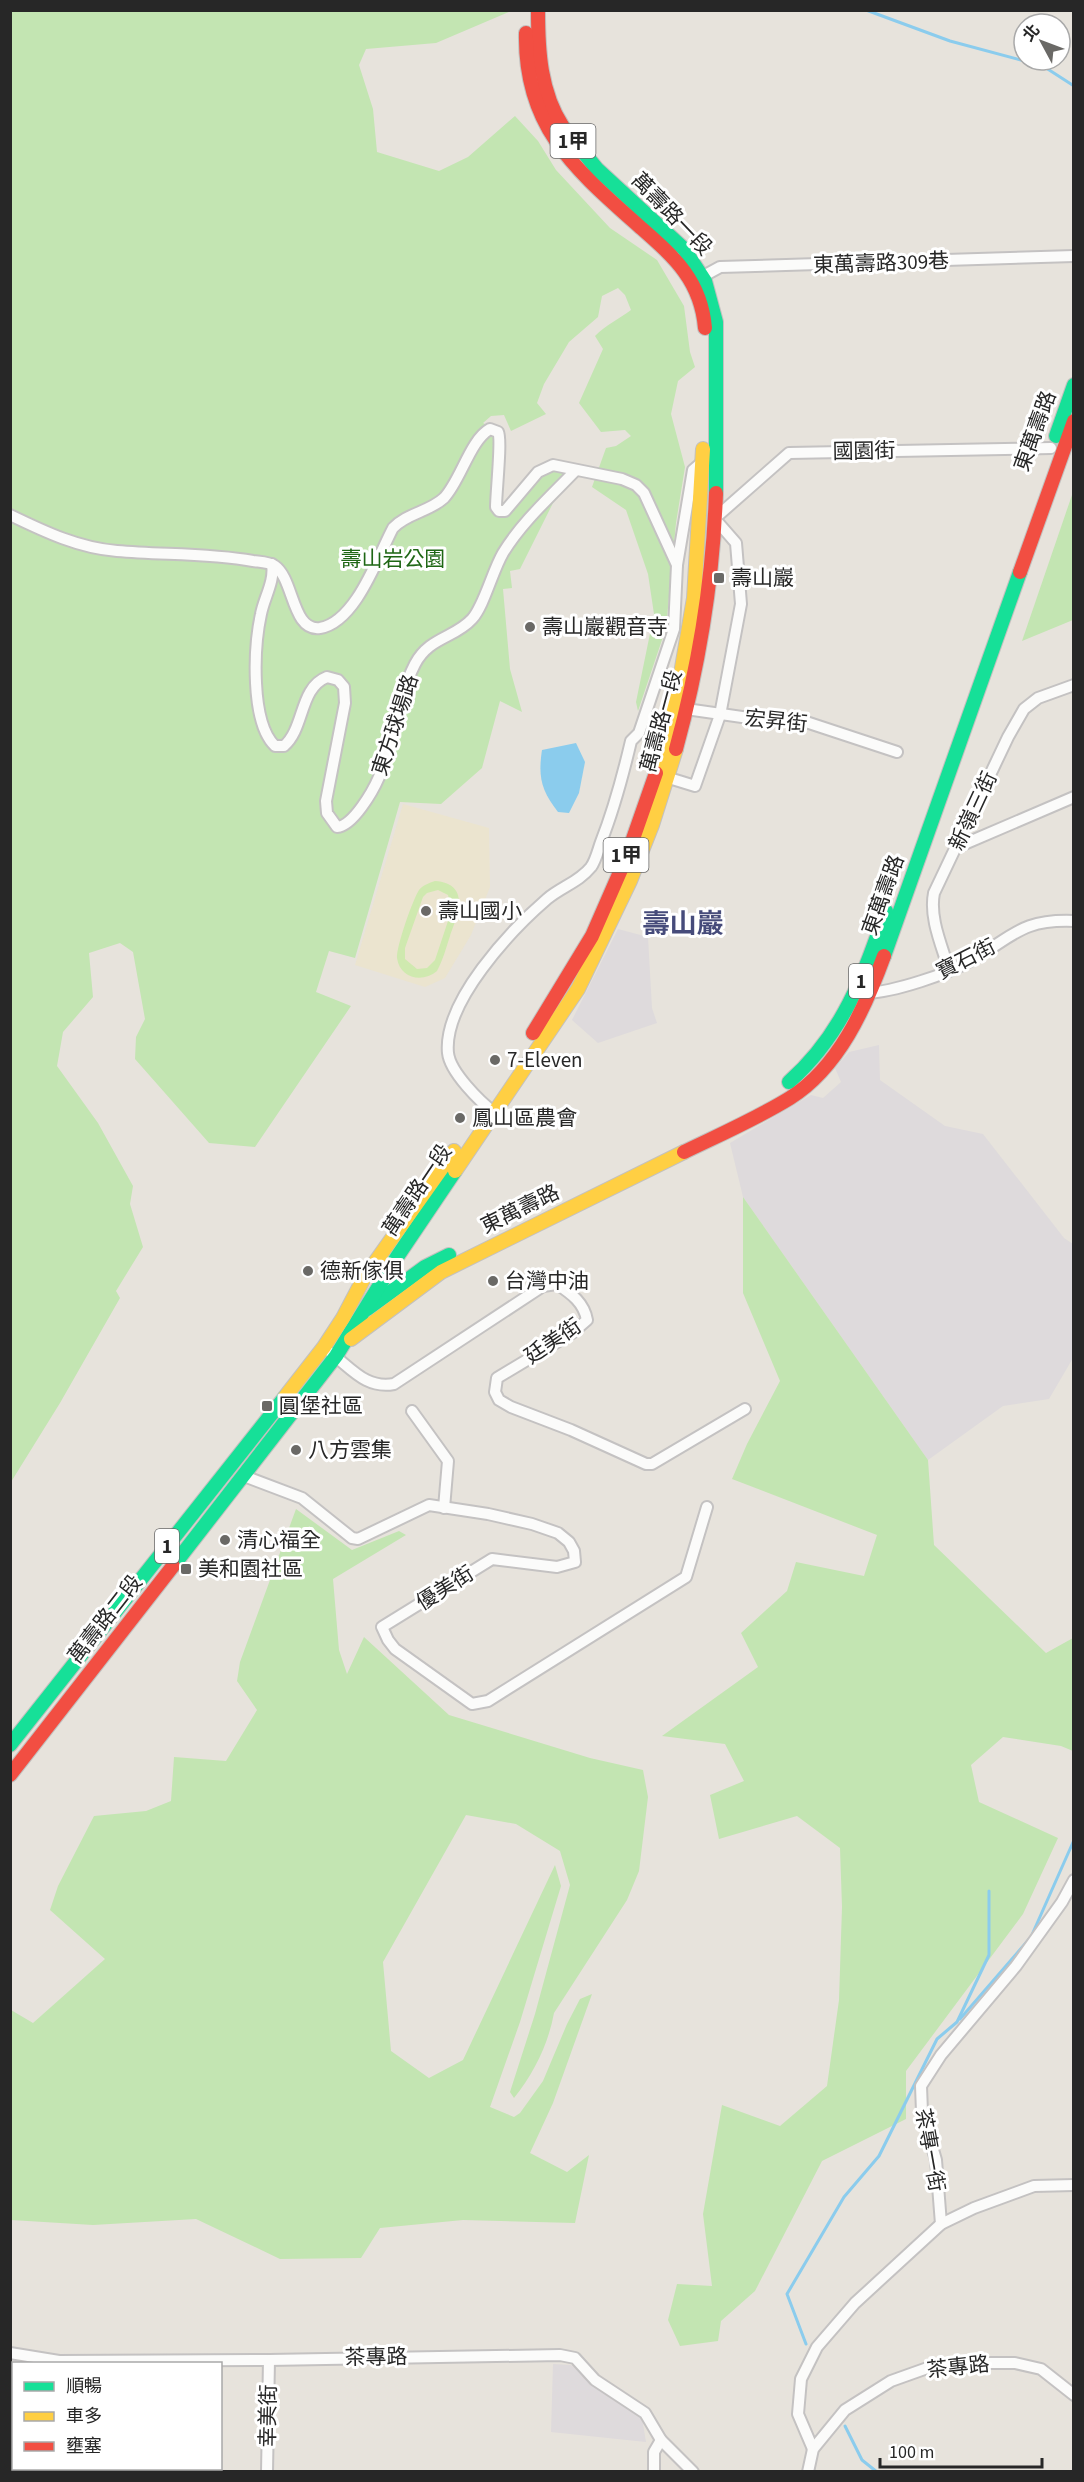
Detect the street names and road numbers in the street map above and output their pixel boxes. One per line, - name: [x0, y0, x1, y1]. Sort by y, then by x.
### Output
- road number: 1甲: [550, 124, 596, 158]
- street label: 萬壽路一段: [625, 166, 719, 262]
- street label: 東萬壽路309巷: [812, 246, 950, 280]
- street label: 東萬壽路: [1007, 386, 1063, 476]
- street label: 國園街: [832, 435, 896, 467]
- street label: 萬壽路一段: [633, 666, 689, 776]
- street label: 東方球場路: [365, 670, 425, 780]
- street label: 宏昇街: [743, 703, 809, 739]
- street label: 新嶺三街: [942, 767, 1004, 855]
- road number: 1甲: [604, 838, 648, 872]
- street label: 東萬壽路: [855, 850, 911, 940]
- street label: 寶石街: [931, 931, 1001, 987]
- road number: 1: [849, 964, 873, 998]
- street label: 萬壽路一段: [375, 1138, 459, 1242]
- street label: 東萬壽路: [476, 1177, 564, 1241]
- street label: 廷美街: [518, 1311, 588, 1371]
- road number: 1: [155, 1529, 179, 1563]
- street label: 優美街: [410, 1559, 480, 1617]
- street label: 萬壽路二段: [61, 1568, 149, 1670]
- street label: 茶專一街: [908, 2106, 952, 2194]
- street label: 茶專路: [344, 2341, 408, 2373]
- street label: 茶專路: [925, 2349, 991, 2385]
- street label: 幸美街: [252, 2384, 284, 2448]

